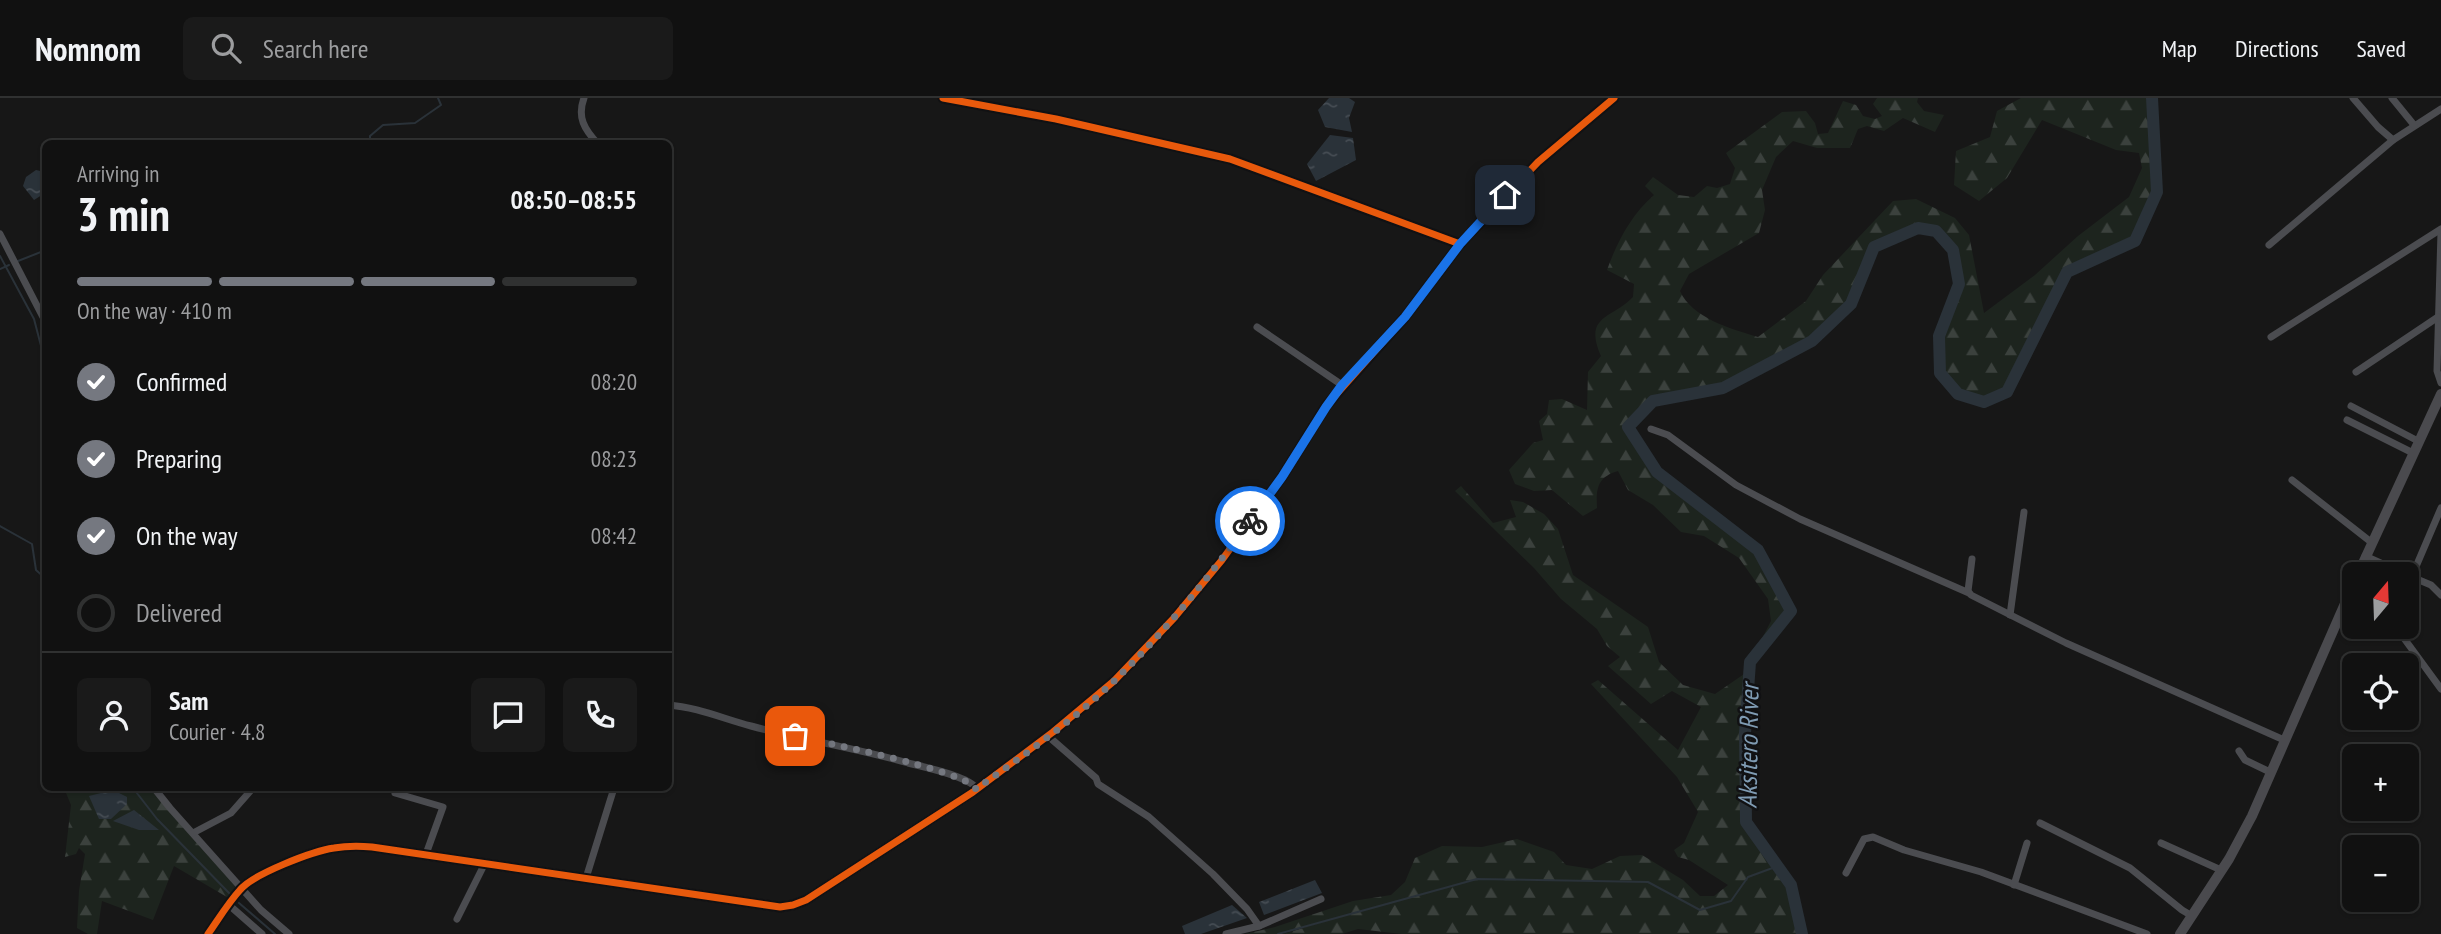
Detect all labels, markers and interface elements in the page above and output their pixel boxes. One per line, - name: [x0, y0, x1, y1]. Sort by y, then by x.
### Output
- search box: [183, 17, 673, 80]
- text: Nomnom: [35, 27, 141, 70]
- icon: search: [207, 29, 245, 67]
- text: Search here: [263, 32, 368, 65]
- text: Map: [2162, 33, 2197, 64]
- text: Directions: [2235, 33, 2319, 64]
- text: Saved: [2357, 33, 2406, 64]
- text: Arriving in: [77, 159, 159, 188]
- pin: [1475, 165, 1535, 225]
- icon: home: [1486, 176, 1524, 214]
- text: 08:50–08:55: [510, 183, 637, 216]
- text: 3 min: [77, 184, 170, 244]
- text: On the way · 410 m: [77, 296, 232, 325]
- icon: check: [77, 363, 115, 401]
- text: Confirmed: [136, 365, 227, 398]
- text: 08:20: [591, 367, 637, 396]
- icon: check: [77, 440, 115, 478]
- text: Preparing: [136, 442, 222, 475]
- text: 08:23: [591, 444, 637, 473]
- courier: [1215, 486, 1285, 556]
- icon: bike: [1231, 502, 1269, 540]
- icon: check: [77, 517, 115, 555]
- text: On the way: [136, 519, 238, 552]
- text: 08:42: [591, 521, 637, 550]
- north arrow: [2342, 562, 2418, 639]
- map controls: [2342, 562, 2419, 912]
- text: Delivered: [136, 596, 222, 629]
- button: locate: [2342, 653, 2419, 730]
- button: person: [77, 678, 151, 752]
- button: chat: [471, 678, 545, 752]
- button: phone: [563, 678, 637, 752]
- water label: Aksitero River: [1730, 680, 1766, 808]
- text: Sam: [169, 684, 208, 717]
- pin: [765, 706, 825, 766]
- text: Courier · 4.8: [169, 717, 265, 746]
- icon: bag: [776, 717, 814, 755]
- button: +: [2342, 744, 2419, 821]
- button: −: [2342, 835, 2419, 912]

